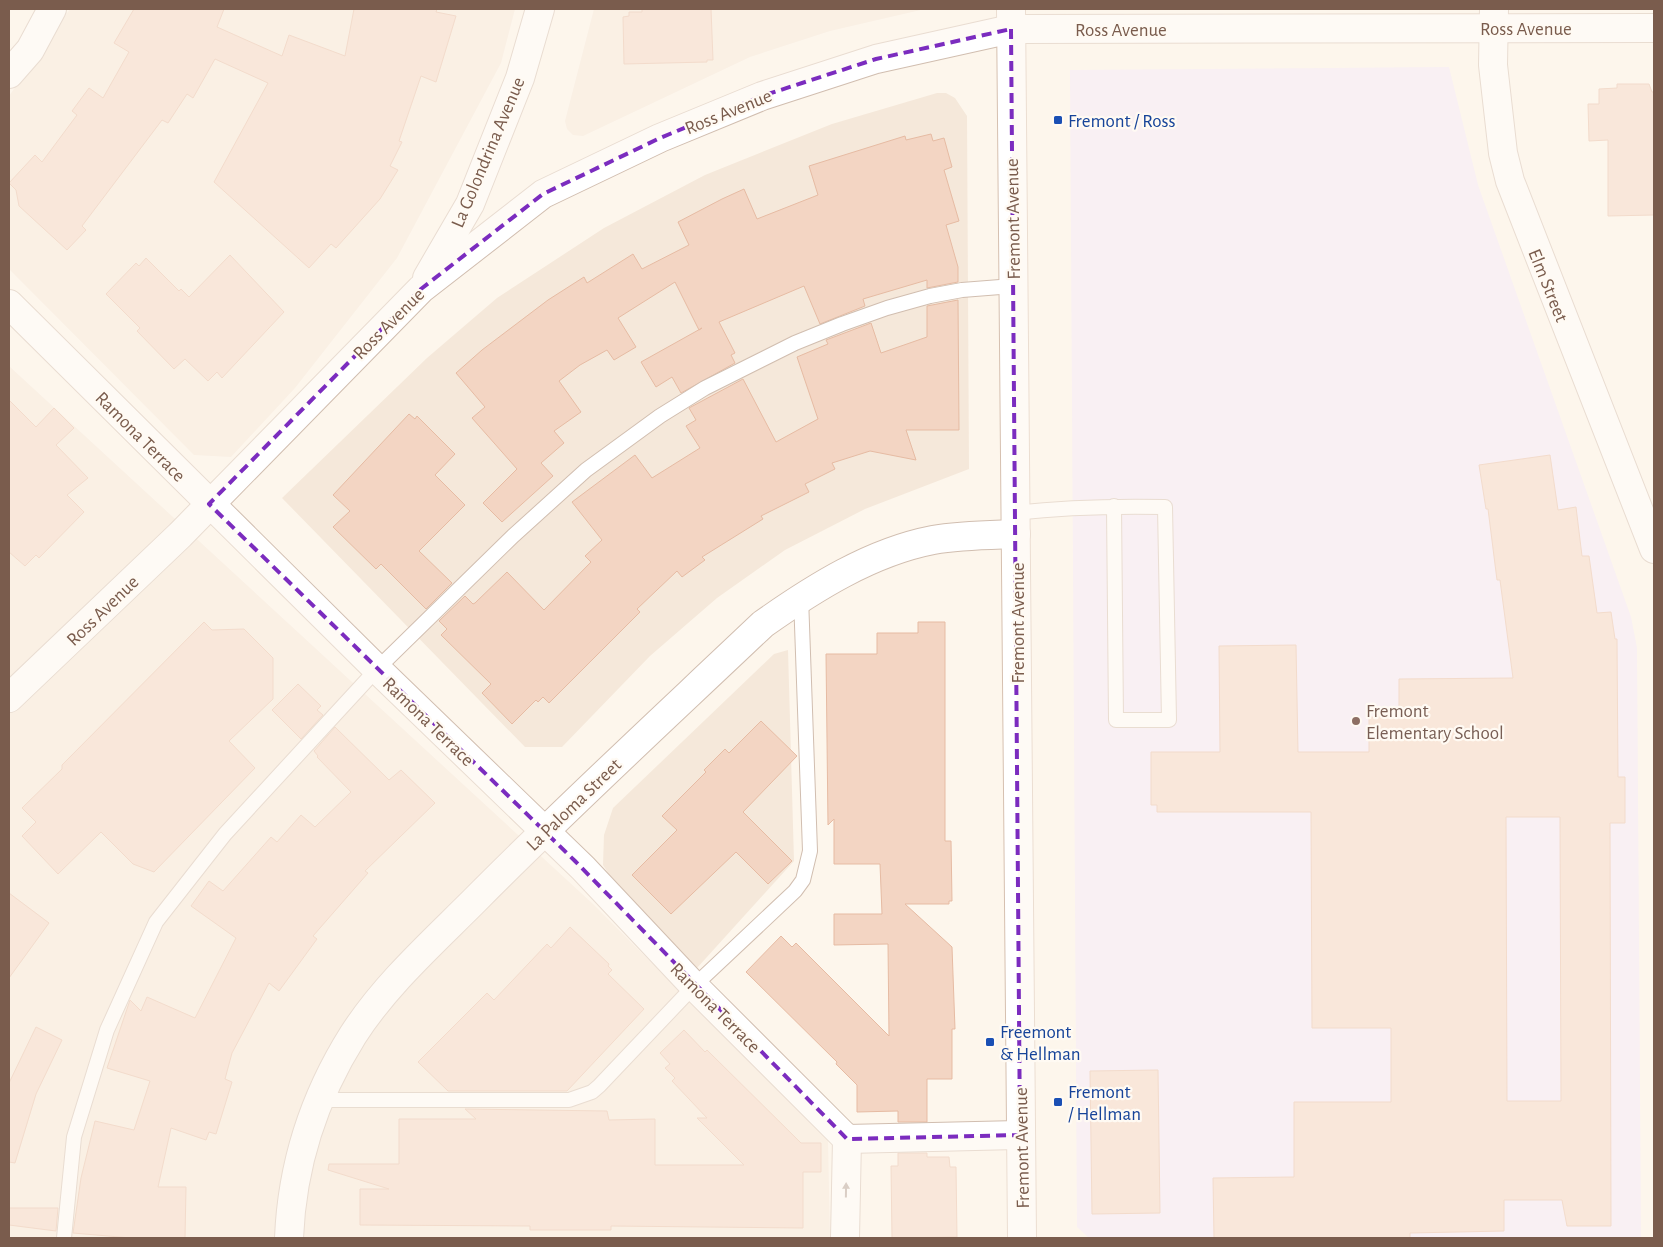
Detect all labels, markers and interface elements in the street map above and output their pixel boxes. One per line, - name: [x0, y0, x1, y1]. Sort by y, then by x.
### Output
- street label: Ross Avenue: [1480, 20, 1572, 39]
- street label: Ross Avenue: [1075, 21, 1167, 40]
- street label: La Golondrina Avenue: [448, 75, 529, 231]
- street label: Ross Avenue: [682, 86, 775, 138]
- place label: Fremont / Ross: [1068, 112, 1176, 131]
- marker: Fremont / Ross: [1052, 114, 1064, 126]
- street label: Fremont Avenue: [1003, 158, 1024, 280]
- street label: Elm Street: [1524, 246, 1571, 325]
- street label: Ross Avenue: [350, 285, 428, 363]
- street label: Ramona Terrace: [91, 388, 189, 486]
- street label: Fremont Avenue: [1009, 562, 1028, 684]
- street label: Ross Avenue: [63, 572, 143, 650]
- street label: Ramona Terrace: [379, 674, 477, 770]
- place label: Fremont Elementary School: [1366, 702, 1504, 743]
- marker: Fremont Elementary School: [1350, 715, 1362, 727]
- street label: La Paloma Street: [523, 755, 625, 855]
- street label: Ramona Terrace: [666, 959, 764, 1057]
- place label: Freemont & Hellman: [1000, 1023, 1081, 1064]
- marker: Freemont & Hellman: [984, 1036, 996, 1048]
- place label: Fremont / Hellman: [1068, 1083, 1141, 1124]
- street label: Fremont Avenue: [1012, 1087, 1033, 1209]
- marker: Fremont / Hellman: [1052, 1096, 1064, 1108]
- one-way arrow: [842, 1181, 850, 1197]

